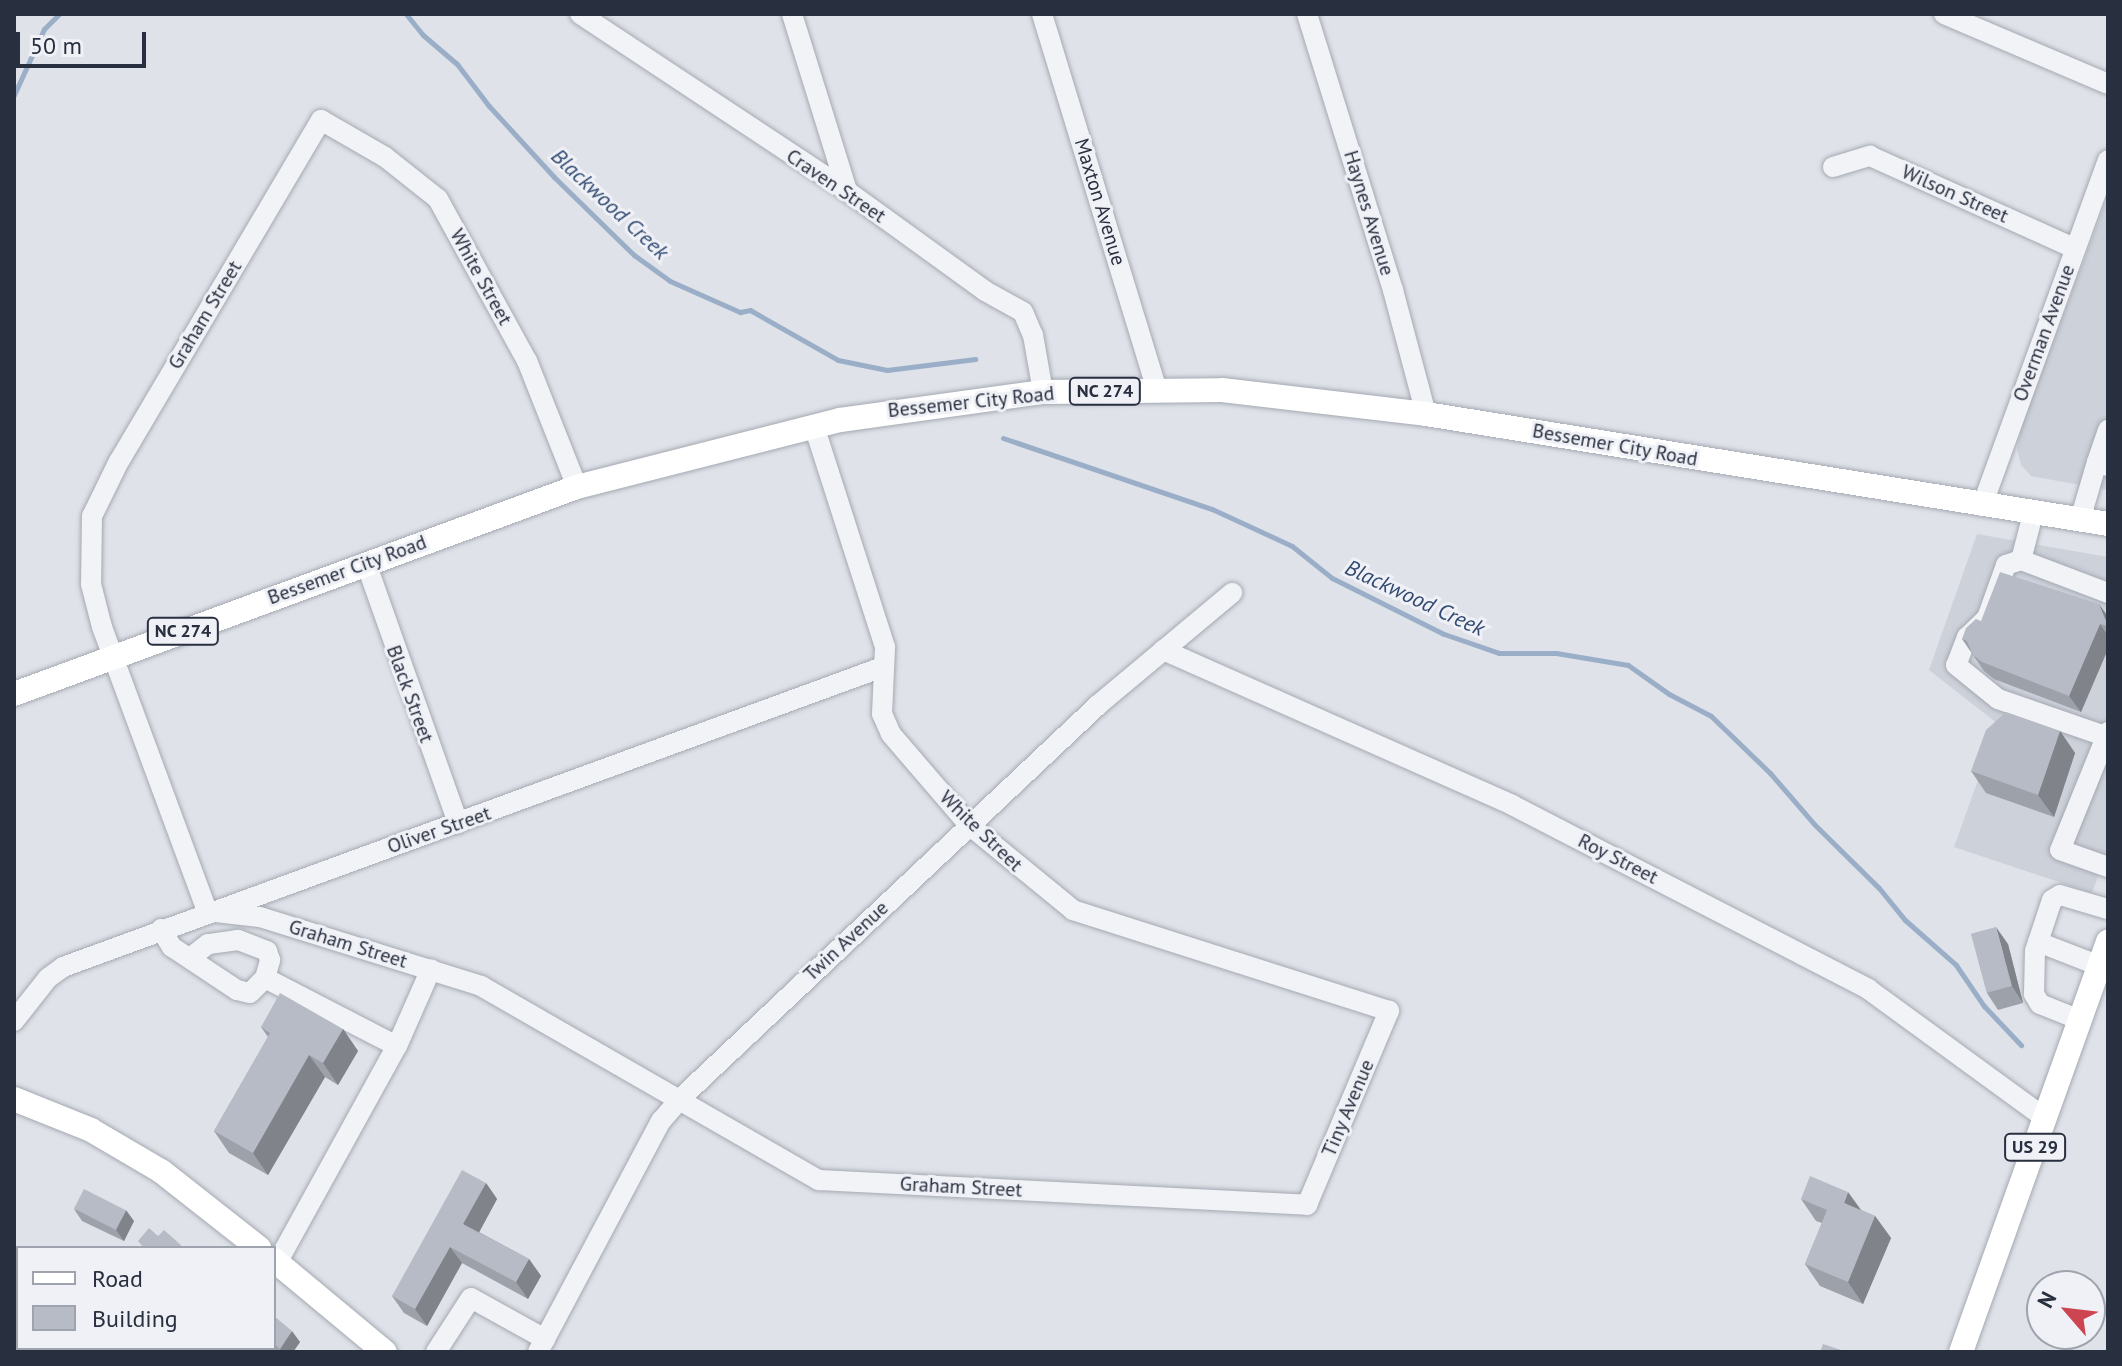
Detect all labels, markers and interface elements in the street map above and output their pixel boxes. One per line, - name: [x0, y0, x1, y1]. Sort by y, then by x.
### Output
- scale bar: [20, 16, 150, 66]
- text: 50 m: [30, 30, 82, 61]
- street label: Maxton Avenue: [1069, 135, 1131, 269]
- water label: Blackwood Creek: [546, 143, 674, 265]
- street label: Craven Street: [782, 144, 890, 228]
- street label: Haynes Avenue: [1339, 147, 1399, 279]
- street label: Wilson Street: [1898, 160, 2012, 228]
- street label: White Street: [445, 225, 517, 329]
- street label: Graham Street: [163, 256, 247, 374]
- street label: Overman Avenue: [2008, 261, 2080, 405]
- road number: NC 274: [1067, 377, 1143, 405]
- street label: Bessemer City Road: [886, 381, 1056, 423]
- street label: Bessemer City Road: [1530, 419, 1700, 471]
- street label: Bessemer City Road: [264, 530, 430, 610]
- water label: Blackwood Creek: [1341, 554, 1489, 642]
- road number: NC 274: [145, 617, 221, 645]
- street label: Black Street: [381, 642, 439, 746]
- street label: White Street: [935, 786, 1027, 876]
- street label: Oliver Street: [384, 801, 494, 859]
- street label: Roy Street: [1574, 829, 1662, 889]
- street label: Twin Avenue: [799, 896, 893, 986]
- street label: Graham Street: [286, 915, 410, 973]
- street label: Tiny Avenue: [1317, 1055, 1379, 1161]
- road number: US 29: [2003, 1133, 2067, 1161]
- street label: Graham Street: [899, 1172, 1023, 1202]
- legend: [16, 1246, 276, 1350]
- text: Road: [92, 1263, 143, 1294]
- north arrow: [2026, 1270, 2106, 1350]
- text: N: [2031, 1287, 2062, 1313]
- text: Building: [92, 1303, 178, 1334]

